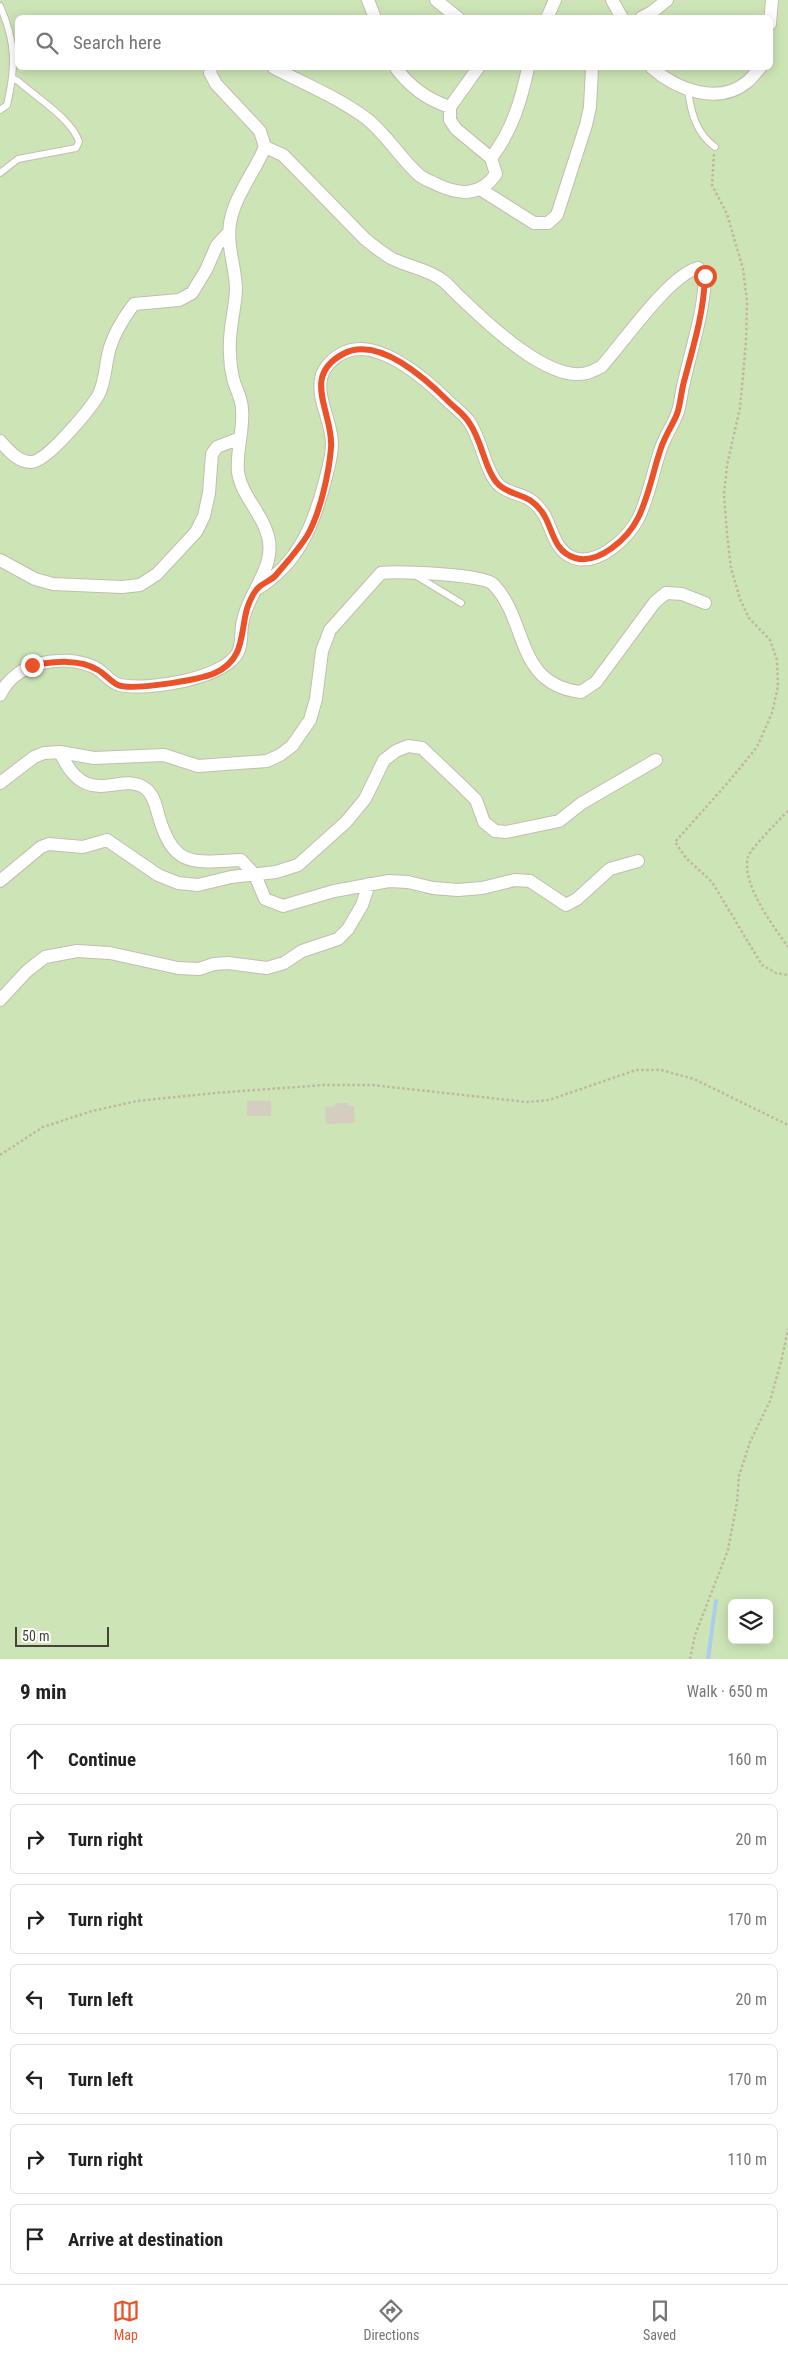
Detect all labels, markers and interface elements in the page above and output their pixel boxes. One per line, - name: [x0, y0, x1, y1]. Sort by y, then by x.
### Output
- search box: [15, 15, 773, 70]
- icon: search: [33, 29, 61, 57]
- text: Search here: [73, 31, 161, 54]
- route start: [694, 265, 717, 288]
- route end: [21, 654, 44, 677]
- map controls: [728, 1599, 773, 1644]
- button: layers: [728, 1599, 773, 1644]
- scale bar: [15, 1624, 109, 1647]
- text: 50 m: [22, 1628, 50, 1644]
- text: 9 min: [20, 1680, 67, 1704]
- text: Walk · 650 m: [687, 1682, 768, 1701]
- icon: ahead: [21, 1745, 49, 1773]
- text: Continue: [68, 1748, 136, 1771]
- text: 160 m: [728, 1750, 767, 1769]
- icon: right: [21, 1825, 49, 1853]
- text: Turn right: [68, 1828, 143, 1851]
- text: 20 m: [735, 1830, 767, 1849]
- icon: right: [21, 1905, 49, 1933]
- text: Turn right: [68, 1908, 143, 1931]
- text: 170 m: [728, 1910, 767, 1929]
- icon: left: [21, 1985, 49, 2013]
- text: Turn left: [68, 1988, 133, 2011]
- text: 20 m: [735, 1990, 767, 2009]
- icon: left: [21, 2065, 49, 2093]
- text: Turn left: [68, 2068, 133, 2091]
- text: 170 m: [728, 2070, 767, 2089]
- icon: right: [21, 2145, 49, 2173]
- text: Turn right: [68, 2148, 143, 2171]
- text: 110 m: [728, 2150, 767, 2169]
- icon: arrive: [21, 2225, 49, 2253]
- text: Arrive at destination: [68, 2228, 223, 2251]
- tab: Map: [112, 2297, 140, 2343]
- tab: Directions: [363, 2297, 419, 2343]
- tab: Saved: [643, 2297, 676, 2343]

